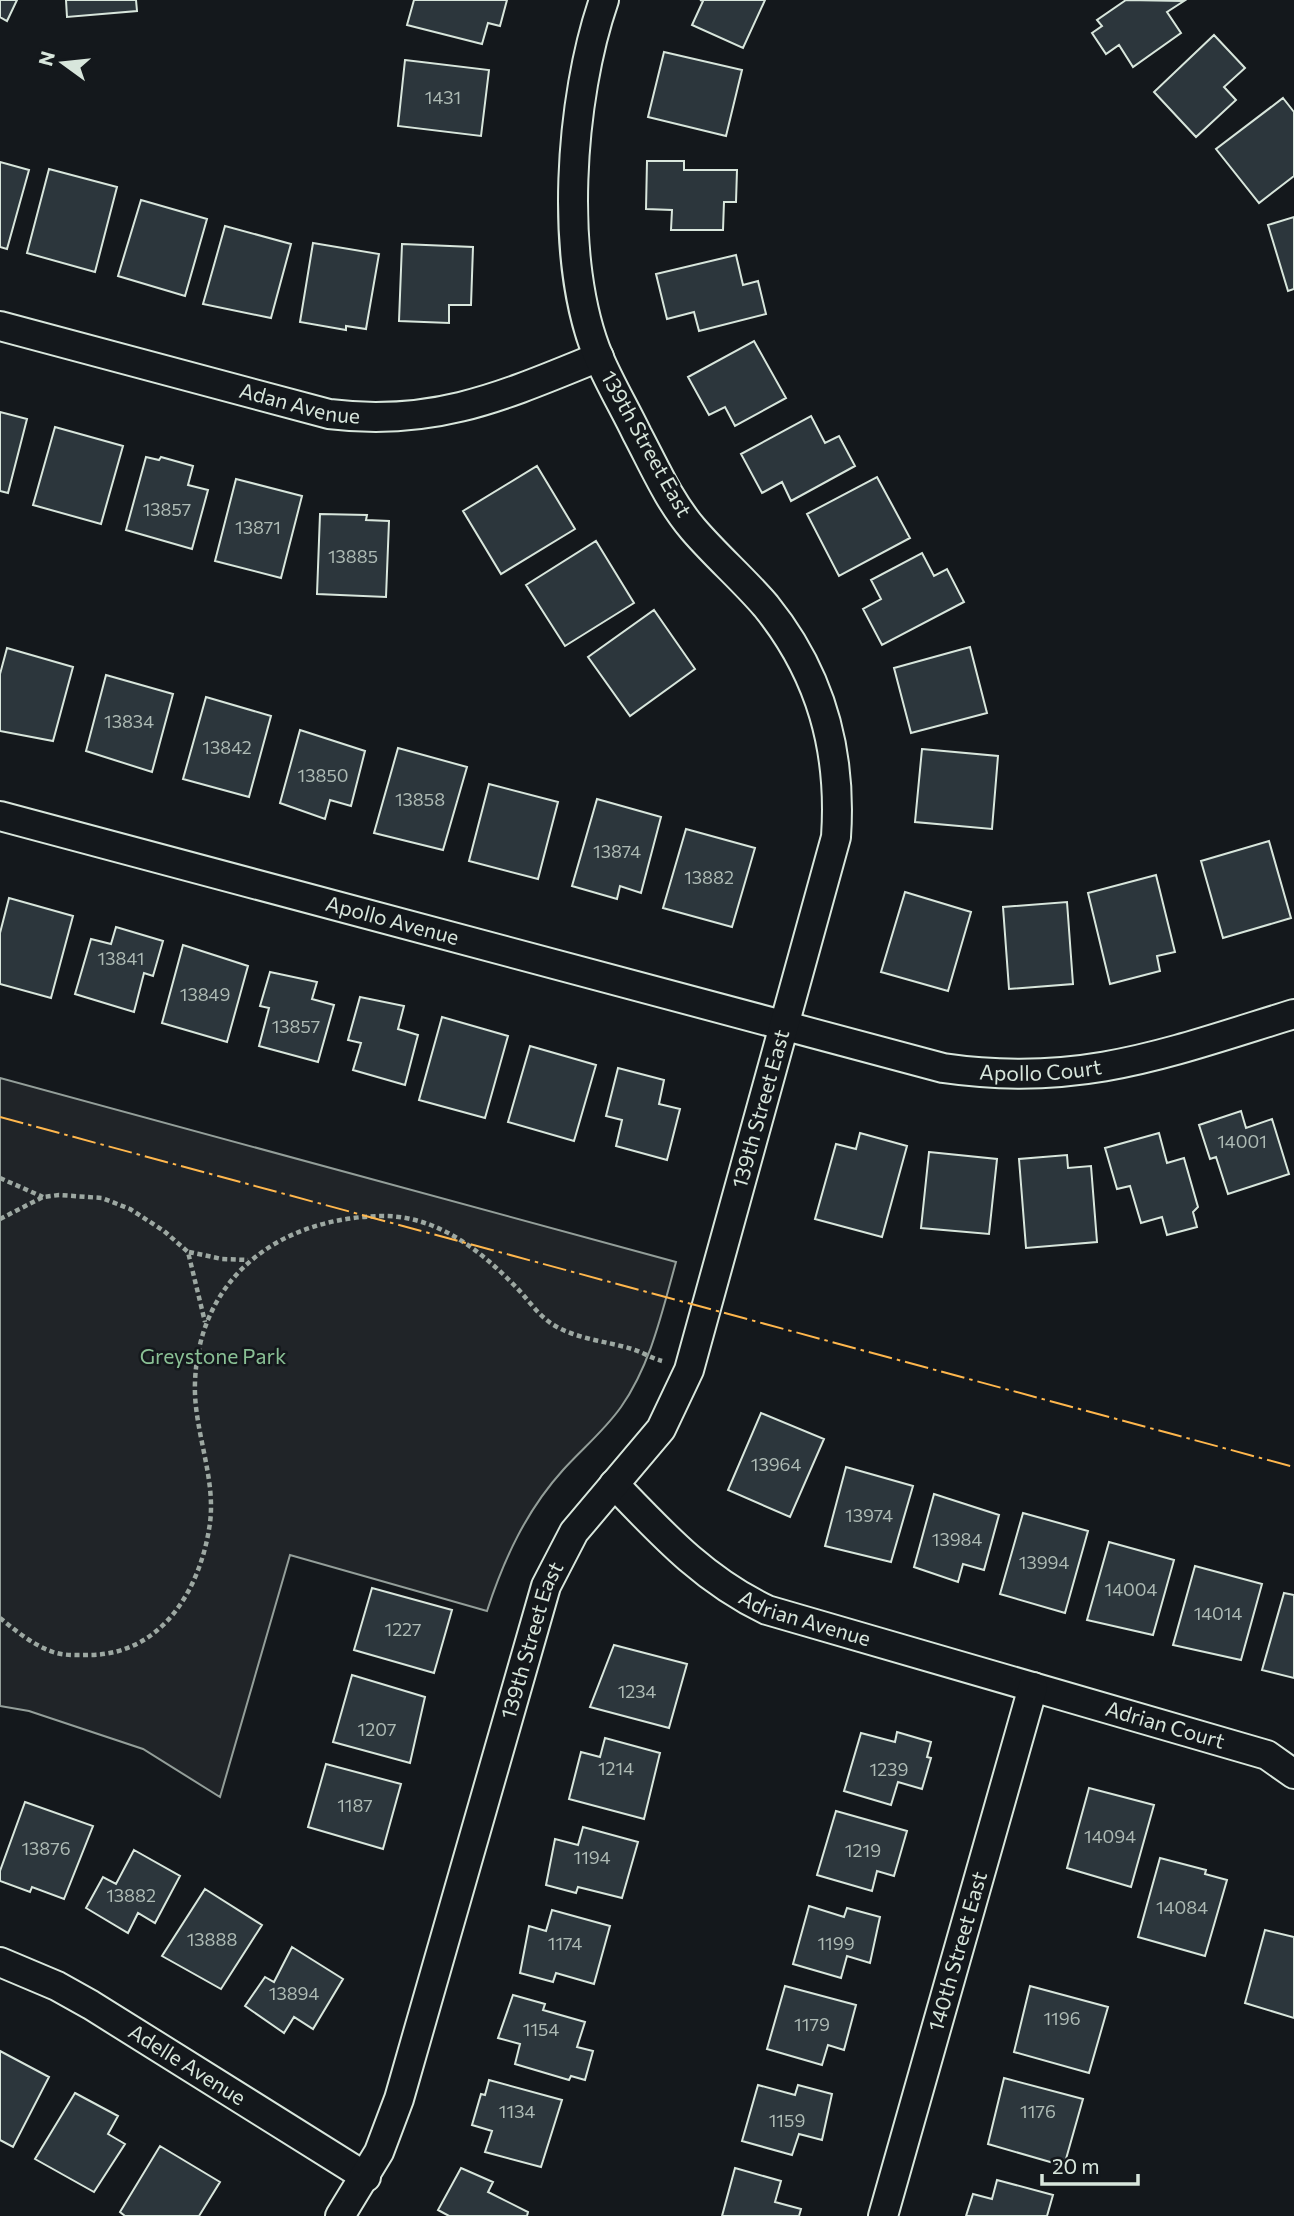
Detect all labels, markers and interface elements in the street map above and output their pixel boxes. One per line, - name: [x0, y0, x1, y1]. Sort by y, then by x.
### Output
- north arrow: [28, 28, 98, 98]
- text: N: [33, 49, 59, 68]
- house number: 1431: [425, 86, 461, 108]
- street label: 139th Street East: [597, 366, 698, 521]
- street label: Adan Avenue: [237, 377, 361, 428]
- house number: 13857: [143, 498, 191, 520]
- house number: 13871: [235, 516, 281, 538]
- house number: 13885: [328, 545, 378, 567]
- house number: 13834: [104, 710, 154, 732]
- house number: 13842: [202, 736, 252, 758]
- house number: 13850: [298, 764, 348, 786]
- house number: 13858: [395, 788, 445, 810]
- house number: 13874: [593, 840, 641, 862]
- house number: 13882: [684, 866, 734, 888]
- street label: Apollo Avenue: [323, 890, 462, 949]
- house number: 13841: [98, 947, 144, 969]
- house number: 13849: [180, 983, 230, 1005]
- house number: 13857: [272, 1015, 320, 1037]
- street label: 139th Street East: [726, 1026, 793, 1191]
- street label: Apollo Court: [979, 1053, 1103, 1085]
- house number: 14001: [1217, 1130, 1267, 1152]
- park label: Greystone Park: [140, 1343, 286, 1368]
- house number: 13964: [751, 1453, 802, 1475]
- house number: 13974: [845, 1504, 893, 1526]
- house number: 13984: [932, 1528, 983, 1550]
- house number: 13994: [1019, 1551, 1070, 1573]
- street label: 139th Street East: [495, 1557, 567, 1722]
- house number: 14004: [1105, 1578, 1158, 1600]
- street label: Adrian Avenue: [735, 1584, 874, 1650]
- house number: 14014: [1194, 1602, 1243, 1624]
- house number: 1227: [384, 1618, 422, 1640]
- house number: 1234: [618, 1680, 657, 1702]
- street label: Adrian Court: [1103, 1695, 1228, 1753]
- house number: 1207: [358, 1718, 396, 1740]
- house number: 1214: [598, 1757, 634, 1779]
- house number: 1239: [870, 1758, 908, 1780]
- house number: 1187: [337, 1794, 373, 1816]
- house number: 14094: [1084, 1825, 1136, 1847]
- house number: 13876: [21, 1837, 71, 1859]
- house number: 1219: [845, 1839, 881, 1861]
- house number: 1194: [573, 1846, 611, 1868]
- street label: 140th Street East: [922, 1868, 991, 2034]
- house number: 13882: [106, 1884, 156, 1906]
- house number: 14084: [1156, 1896, 1208, 1918]
- house number: 13888: [187, 1928, 237, 1950]
- house number: 1174: [548, 1932, 583, 1954]
- house number: 1199: [817, 1932, 855, 1954]
- house number: 13894: [269, 1982, 320, 2004]
- house number: 1196: [1043, 2007, 1081, 2029]
- house number: 1179: [794, 2013, 830, 2035]
- street label: Adelle Avenue: [125, 2018, 251, 2110]
- house number: 1154: [523, 2018, 559, 2040]
- house number: 1134: [499, 2100, 535, 2122]
- house number: 1176: [1020, 2100, 1056, 2122]
- house number: 1159: [769, 2109, 805, 2131]
- scale bar: [1042, 2142, 1138, 2186]
- text: 20 m: [1052, 2153, 1100, 2178]

